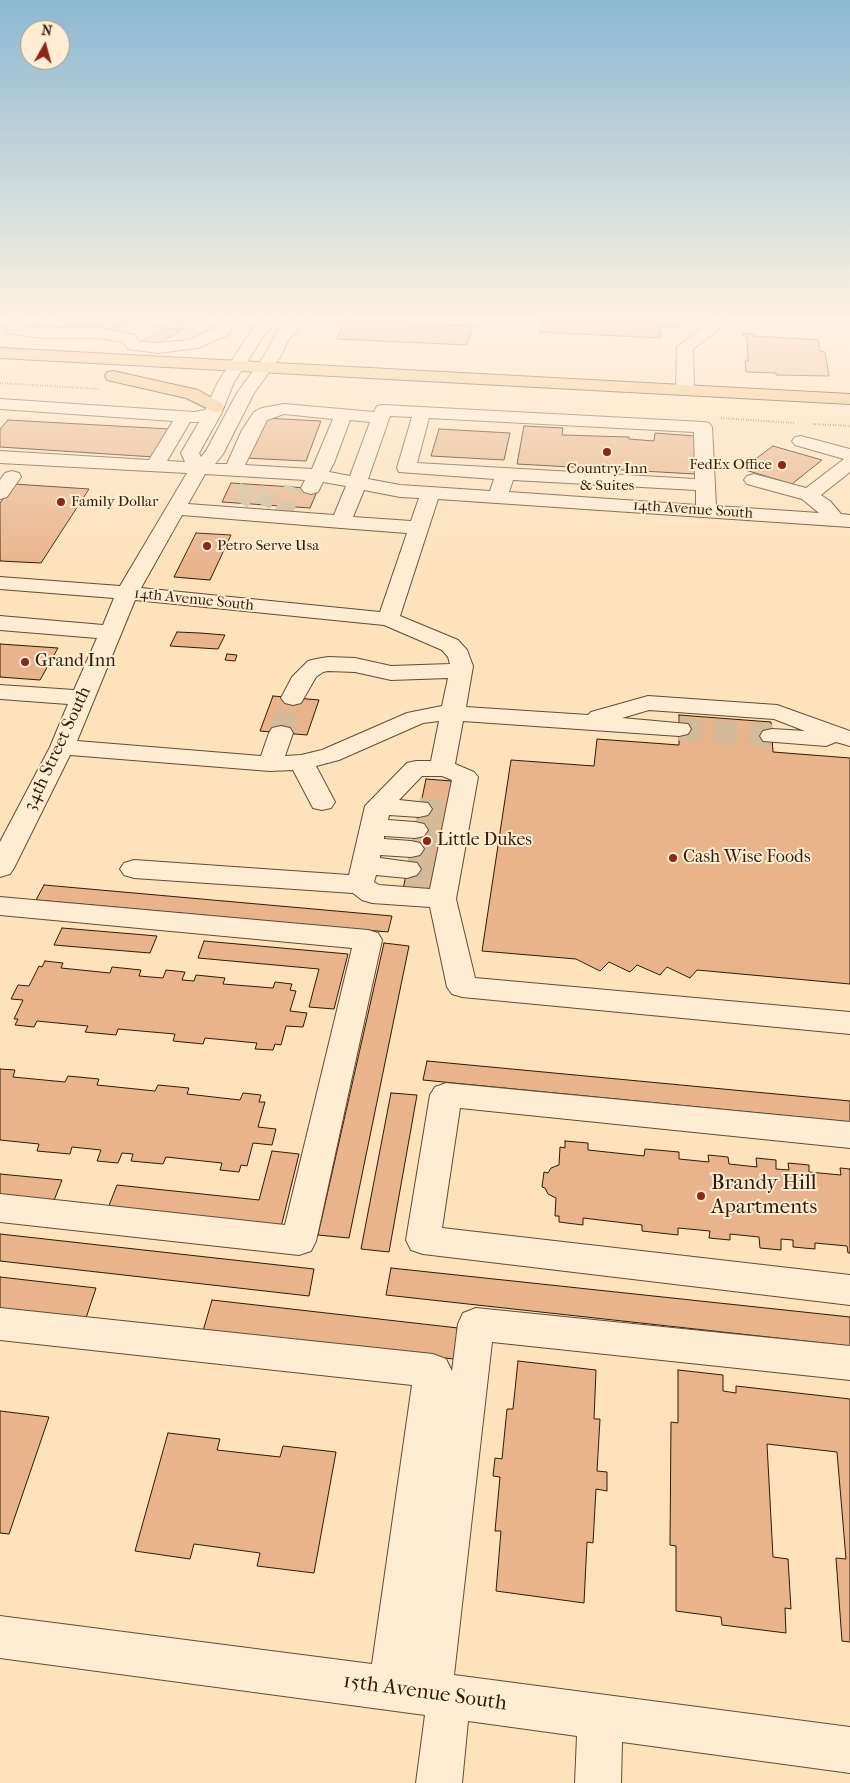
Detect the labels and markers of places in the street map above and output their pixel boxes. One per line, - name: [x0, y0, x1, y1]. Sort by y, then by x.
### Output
- marker: Country Inn & Suites: [601, 446, 613, 458]
- place label: FedEx Office: [689, 456, 772, 474]
- marker: FedEx Office: [776, 459, 788, 471]
- place label: Country Inn & Suites: [567, 460, 647, 495]
- place label: Family Dollar: [71, 493, 158, 511]
- marker: Family Dollar: [55, 496, 67, 508]
- place label: Petro Serve Usa: [217, 537, 319, 555]
- marker: Petro Serve Usa: [201, 540, 213, 552]
- place label: Grand Inn: [35, 651, 116, 673]
- marker: Grand Inn: [19, 656, 31, 668]
- place label: Little Dukes: [437, 830, 532, 852]
- marker: Little Dukes: [421, 835, 433, 847]
- place label: Cash Wise Foods: [683, 847, 811, 869]
- marker: Cash Wise Foods: [667, 852, 679, 864]
- place label: Brandy Hill Apartments: [711, 1171, 817, 1221]
- marker: Brandy Hill Apartments: [695, 1190, 707, 1202]

